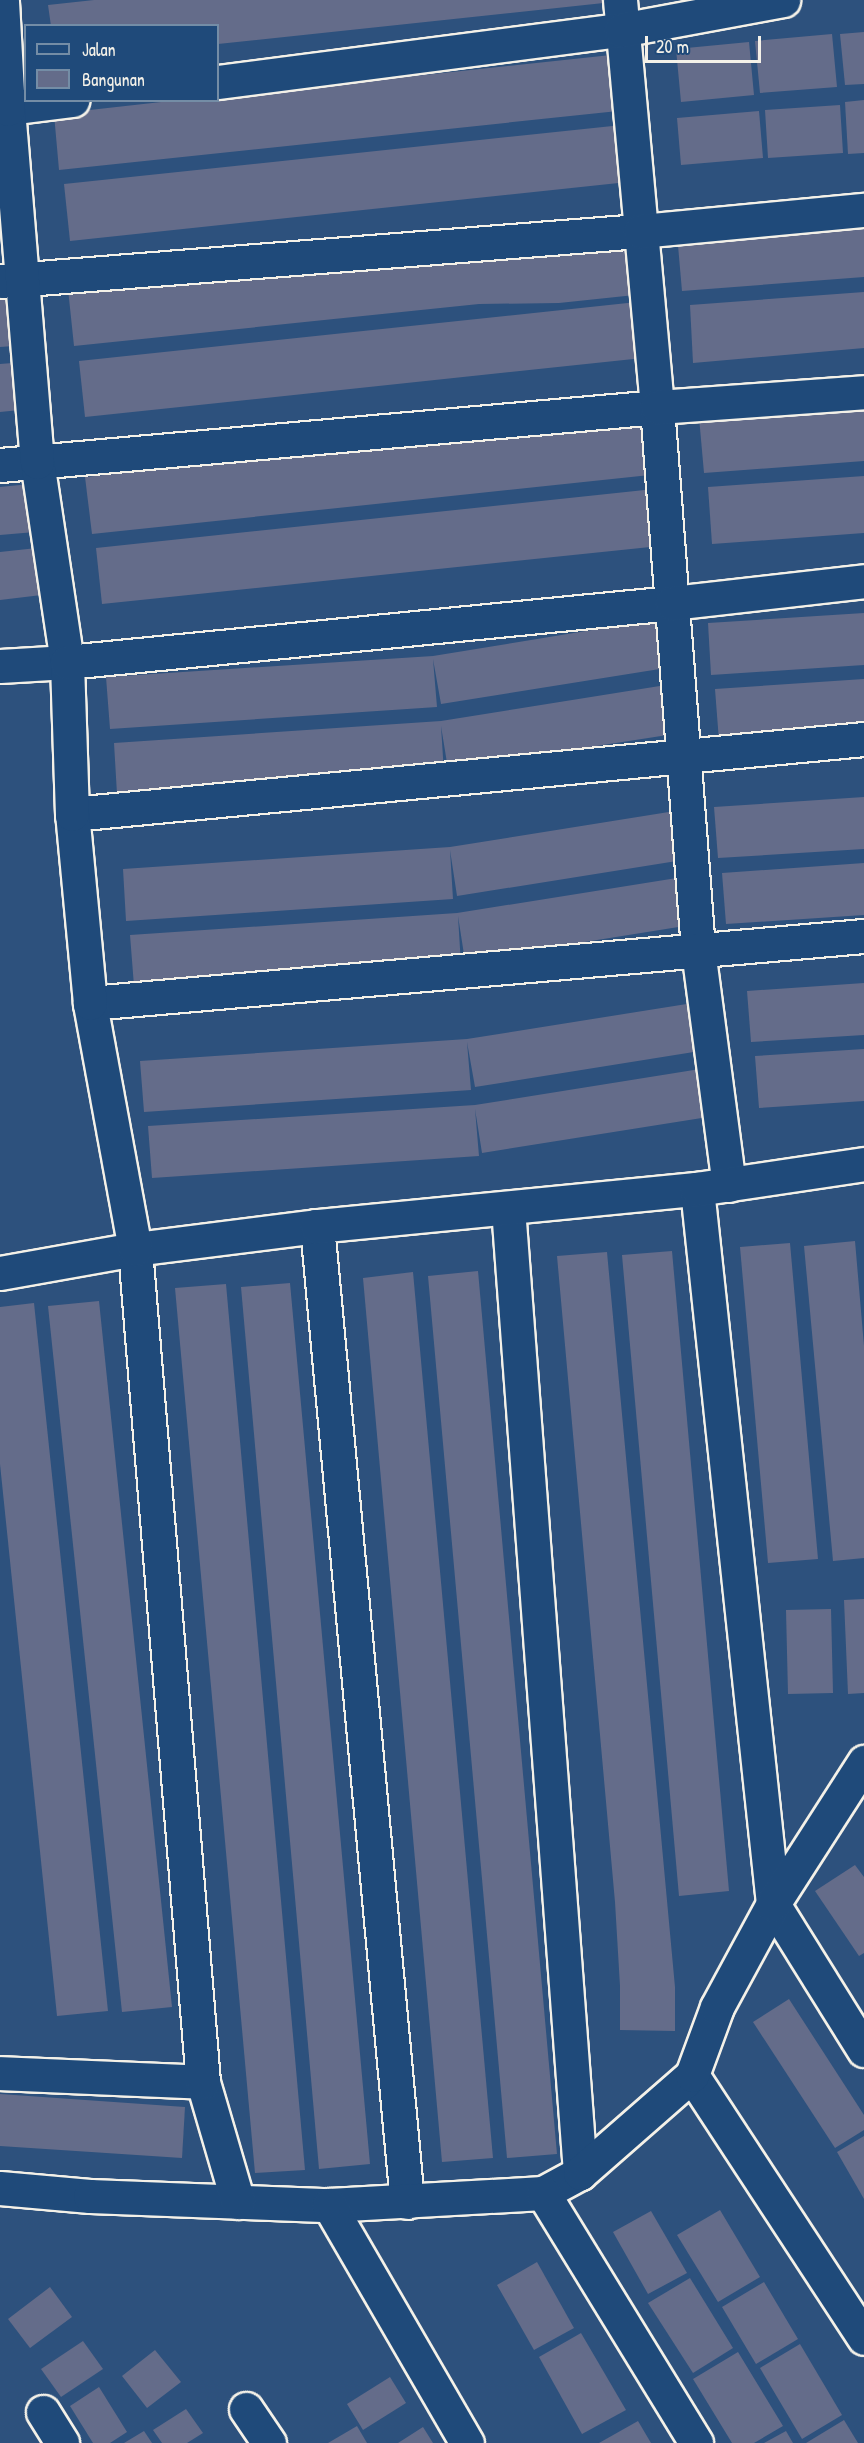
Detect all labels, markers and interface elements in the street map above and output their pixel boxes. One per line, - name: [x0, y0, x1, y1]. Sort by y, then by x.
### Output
- legend: [24, 24, 219, 102]
- scale bar: [648, 24, 764, 62]
- text: 20 m: [656, 34, 689, 59]
- text: Jalan: [82, 37, 116, 62]
- text: Bangunan: [82, 67, 145, 92]

